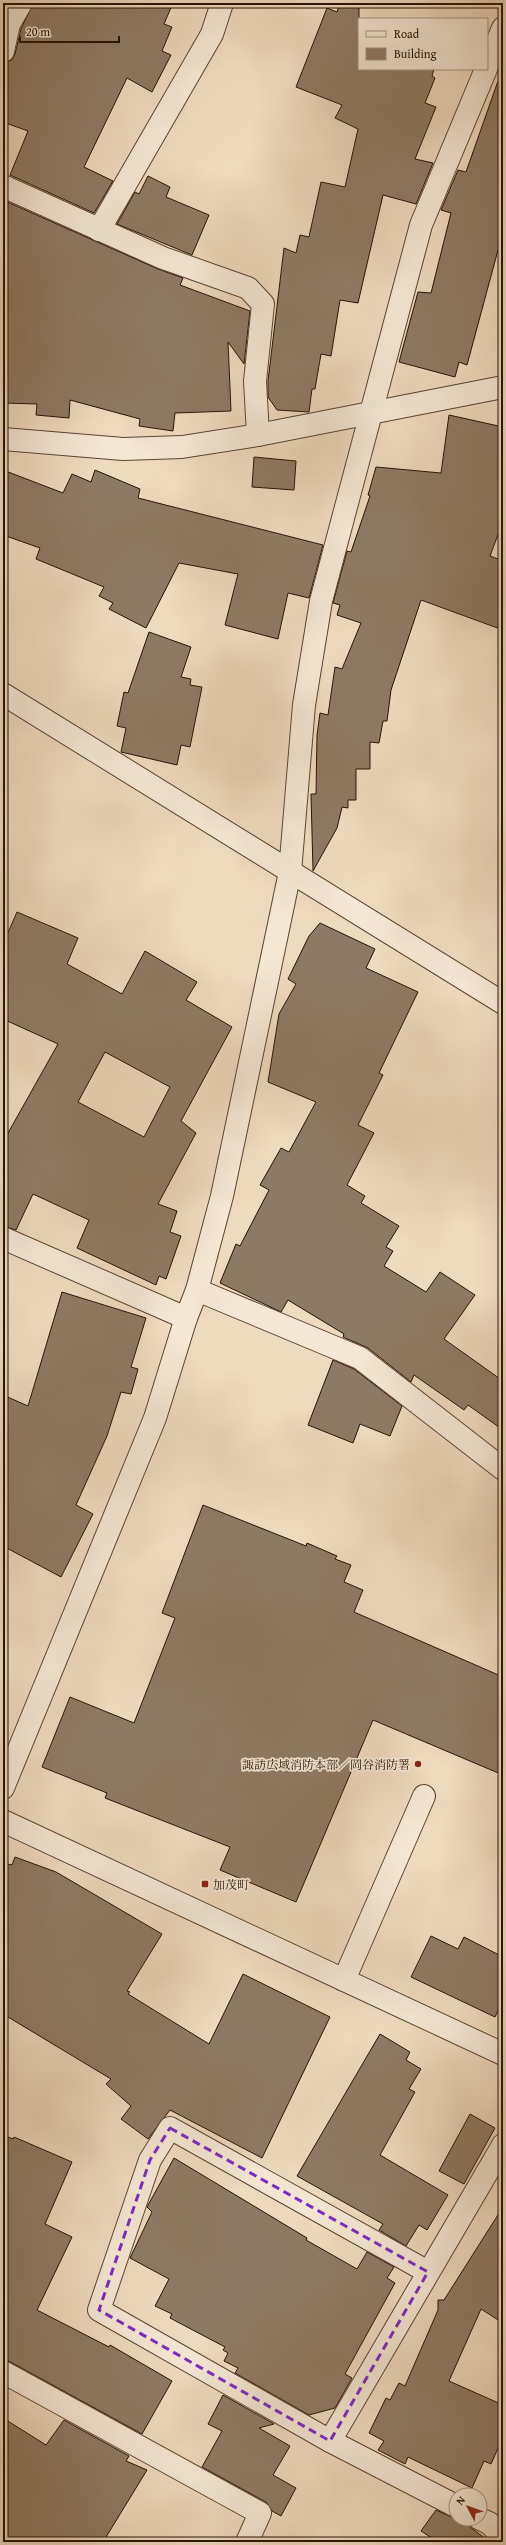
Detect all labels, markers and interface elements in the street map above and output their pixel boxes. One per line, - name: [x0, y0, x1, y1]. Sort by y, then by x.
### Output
- scale bar: [20, 18, 119, 44]
- legend: [358, 18, 488, 70]
- text: 20 m: [26, 23, 50, 40]
- text: Road: [394, 25, 420, 42]
- text: Building: [394, 45, 437, 62]
- place label: 諏訪広域消防本部／岡谷消防署: [242, 1756, 410, 1773]
- marker: 諏訪広域消防本部／岡谷消防署: [413, 1759, 423, 1769]
- place label: 加茂町: [213, 1876, 249, 1893]
- marker: 加茂町: [200, 1879, 210, 1889]
- north arrow: [448, 2487, 488, 2527]
- text: N: [452, 2492, 469, 2508]

